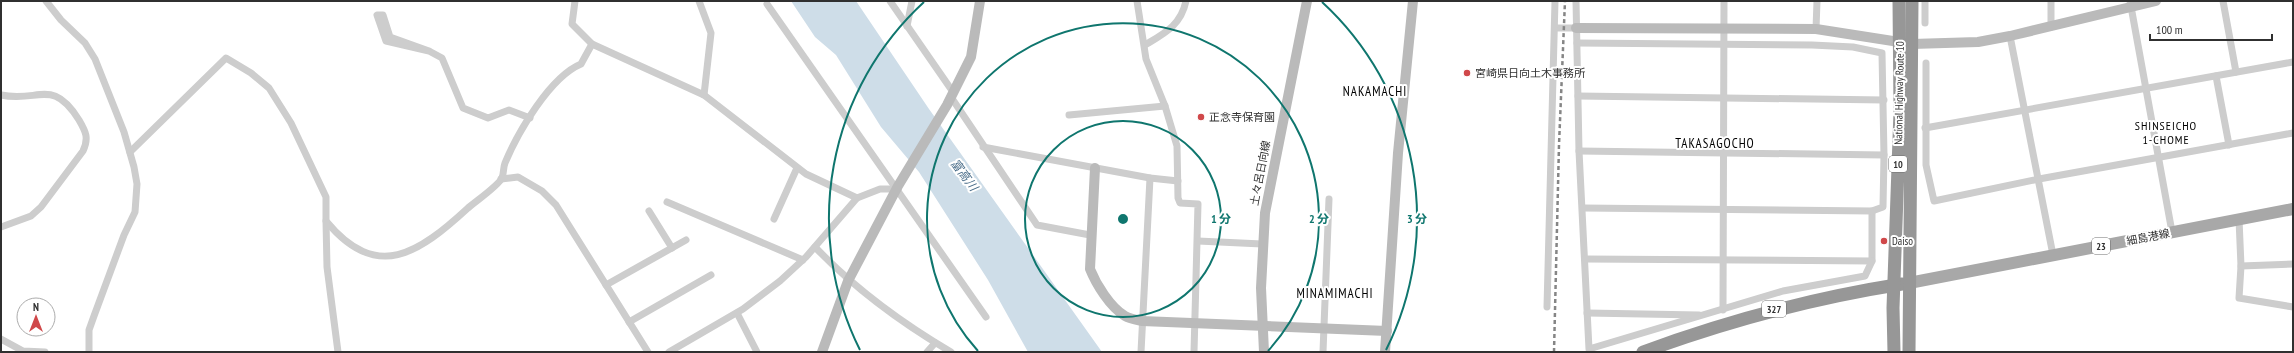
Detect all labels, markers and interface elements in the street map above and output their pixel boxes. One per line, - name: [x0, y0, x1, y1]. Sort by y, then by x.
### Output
- scale bar: [2150, 16, 2272, 42]
- text: 100 m: [2156, 22, 2183, 37]
- street label: National Highway Route 10: [1891, 41, 1907, 145]
- place label: 宮崎県日向土木事務所: [1475, 66, 1586, 80]
- marker: 宮崎県日向土木事務所: [1462, 68, 1472, 78]
- district label: NAKAMACHI: [1343, 83, 1407, 100]
- place label: 正念寺保育園: [1209, 110, 1275, 124]
- marker: 正念寺保育園: [1196, 112, 1206, 122]
- district label: SHINSEICHO 1-CHOME: [2135, 118, 2197, 147]
- district label: TAKASAGOCHO: [1675, 135, 1755, 152]
- street label: 土々呂日向線: [1247, 139, 1273, 207]
- water label: 富高川: [948, 156, 982, 195]
- road number: 10: [1889, 156, 1907, 172]
- text: 1 分: [1211, 211, 1231, 226]
- text: 2 分: [1309, 211, 1329, 226]
- text: 3 分: [1407, 211, 1427, 226]
- centre of rings: [1116, 212, 1130, 226]
- street label: 細島港線: [2125, 226, 2171, 248]
- place label: Daiso: [1892, 234, 1913, 248]
- marker: Daiso: [1879, 236, 1889, 246]
- road number: 23: [2092, 238, 2110, 254]
- district label: MINAMIMACHI: [1297, 285, 1373, 302]
- north arrow: [16, 297, 56, 337]
- text: N: [33, 300, 39, 314]
- road number: 327: [1762, 301, 1786, 317]

